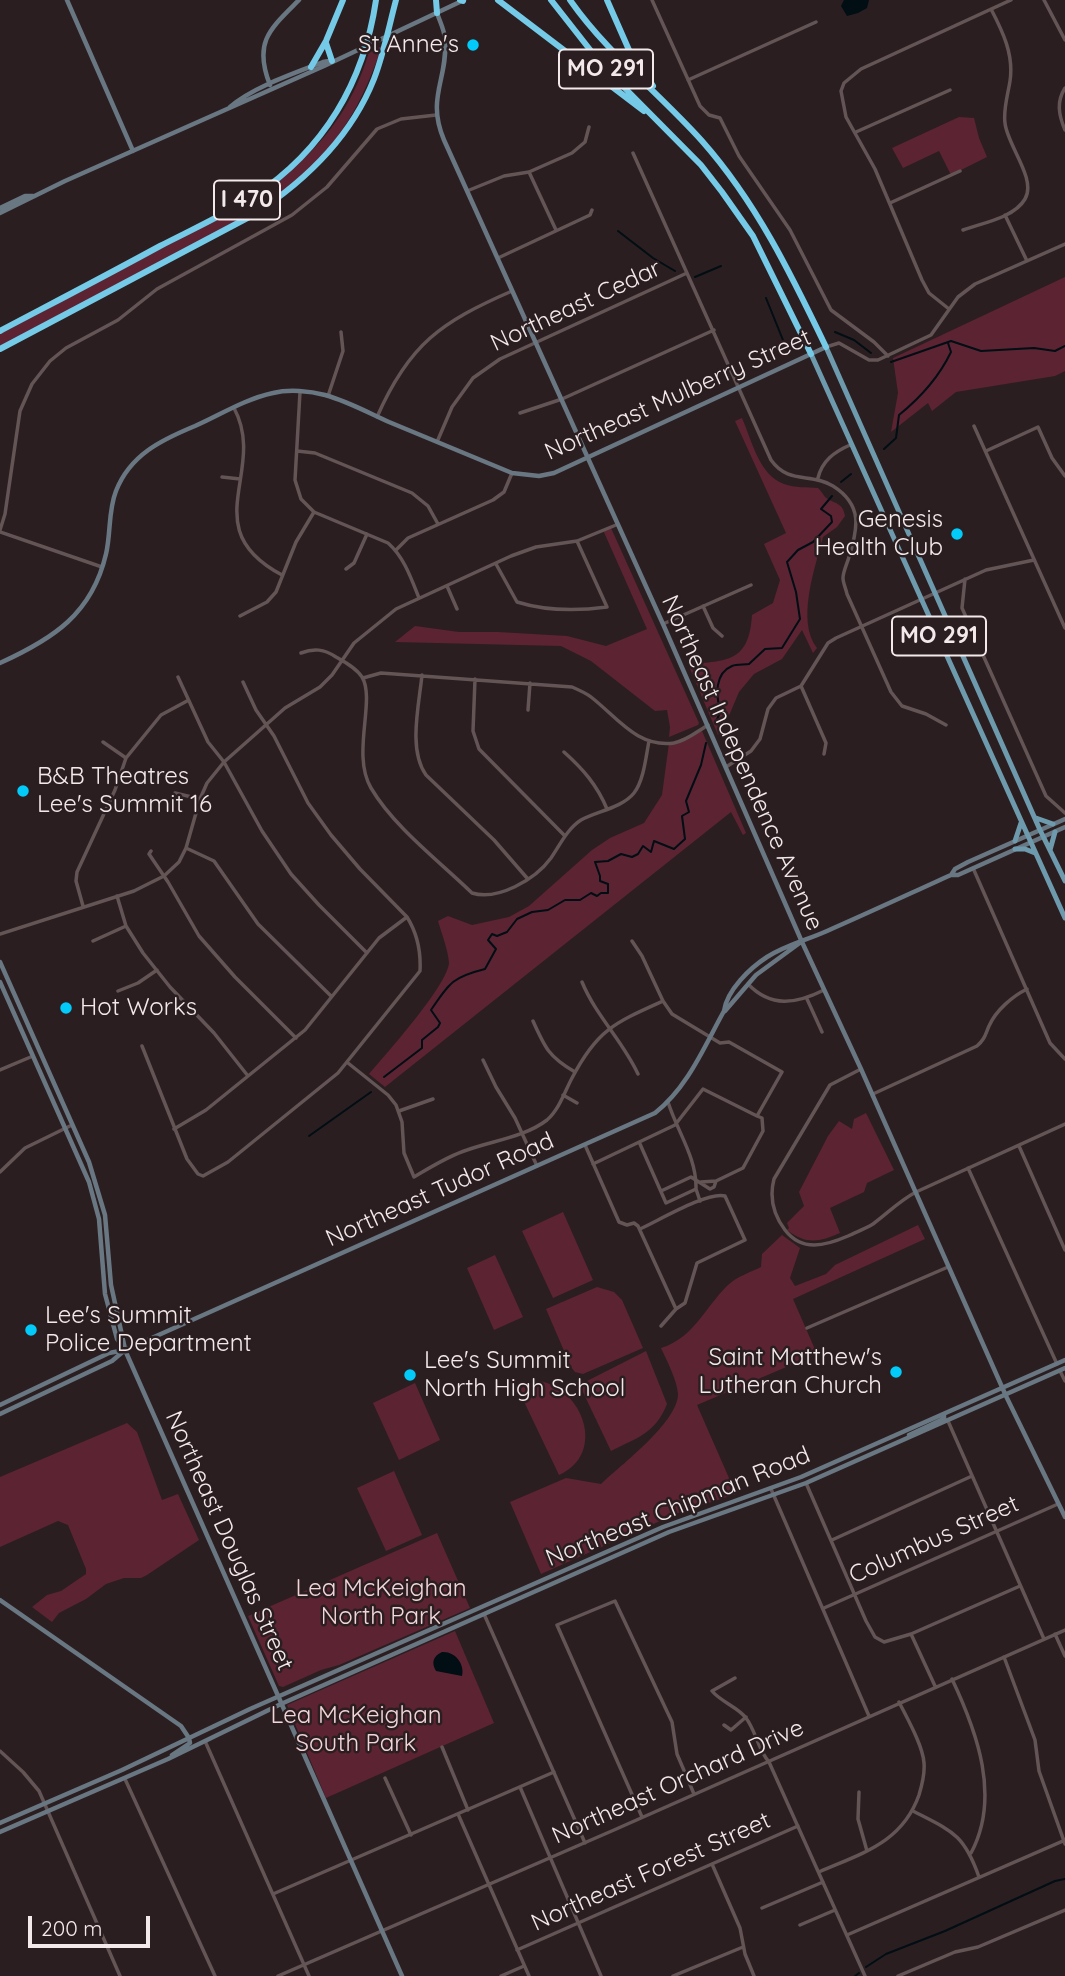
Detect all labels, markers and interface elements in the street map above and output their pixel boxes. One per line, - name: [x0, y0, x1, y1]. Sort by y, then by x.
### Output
- place label: St Anne's: [358, 31, 459, 59]
- marker: St Anne's: [465, 37, 481, 53]
- road number: MO 291: [559, 50, 653, 88]
- road number: I 470: [214, 181, 280, 220]
- street label: Northeast Cedar: [486, 254, 666, 358]
- street label: Northeast Mulberry Street: [540, 323, 816, 467]
- place label: Genesis Health Club: [814, 506, 943, 562]
- marker: Genesis Health Club: [949, 526, 965, 542]
- street label: Northeast Independence Avenue: [655, 591, 829, 935]
- road number: MO 291: [892, 616, 986, 656]
- place label: B&B Theatres Lee's Summit 16: [37, 763, 212, 819]
- marker: B&B Theatres Lee's Summit 16: [15, 783, 31, 799]
- place label: Hot Works: [80, 994, 197, 1022]
- marker: Hot Works: [58, 1000, 74, 1016]
- street label: Northeast Tudor Road: [321, 1127, 559, 1253]
- place label: Lee's Summit Police Department: [45, 1302, 252, 1358]
- marker: Lee's Summit Police Department: [23, 1322, 39, 1338]
- place label: Saint Matthew's Lutheran Church: [699, 1344, 882, 1400]
- place label: Lee's Summit North High School: [424, 1347, 625, 1403]
- marker: Saint Matthew's Lutheran Church: [888, 1364, 904, 1380]
- marker: Lee's Summit North High School: [402, 1367, 418, 1383]
- street label: Northeast Douglas Street: [159, 1407, 299, 1675]
- street label: Northeast Chipman Road: [542, 1441, 814, 1573]
- street label: Columbus Street: [845, 1490, 1023, 1590]
- park label: Lea McKeighan North Park: [295, 1575, 467, 1631]
- park label: Lea McKeighan South Park: [270, 1702, 442, 1758]
- street label: Northeast Orchard Drive: [548, 1713, 808, 1851]
- street label: Northeast Forest Street: [527, 1806, 775, 1938]
- scale bar: [32, 1902, 154, 1946]
- text: 200 m: [41, 1915, 103, 1941]

